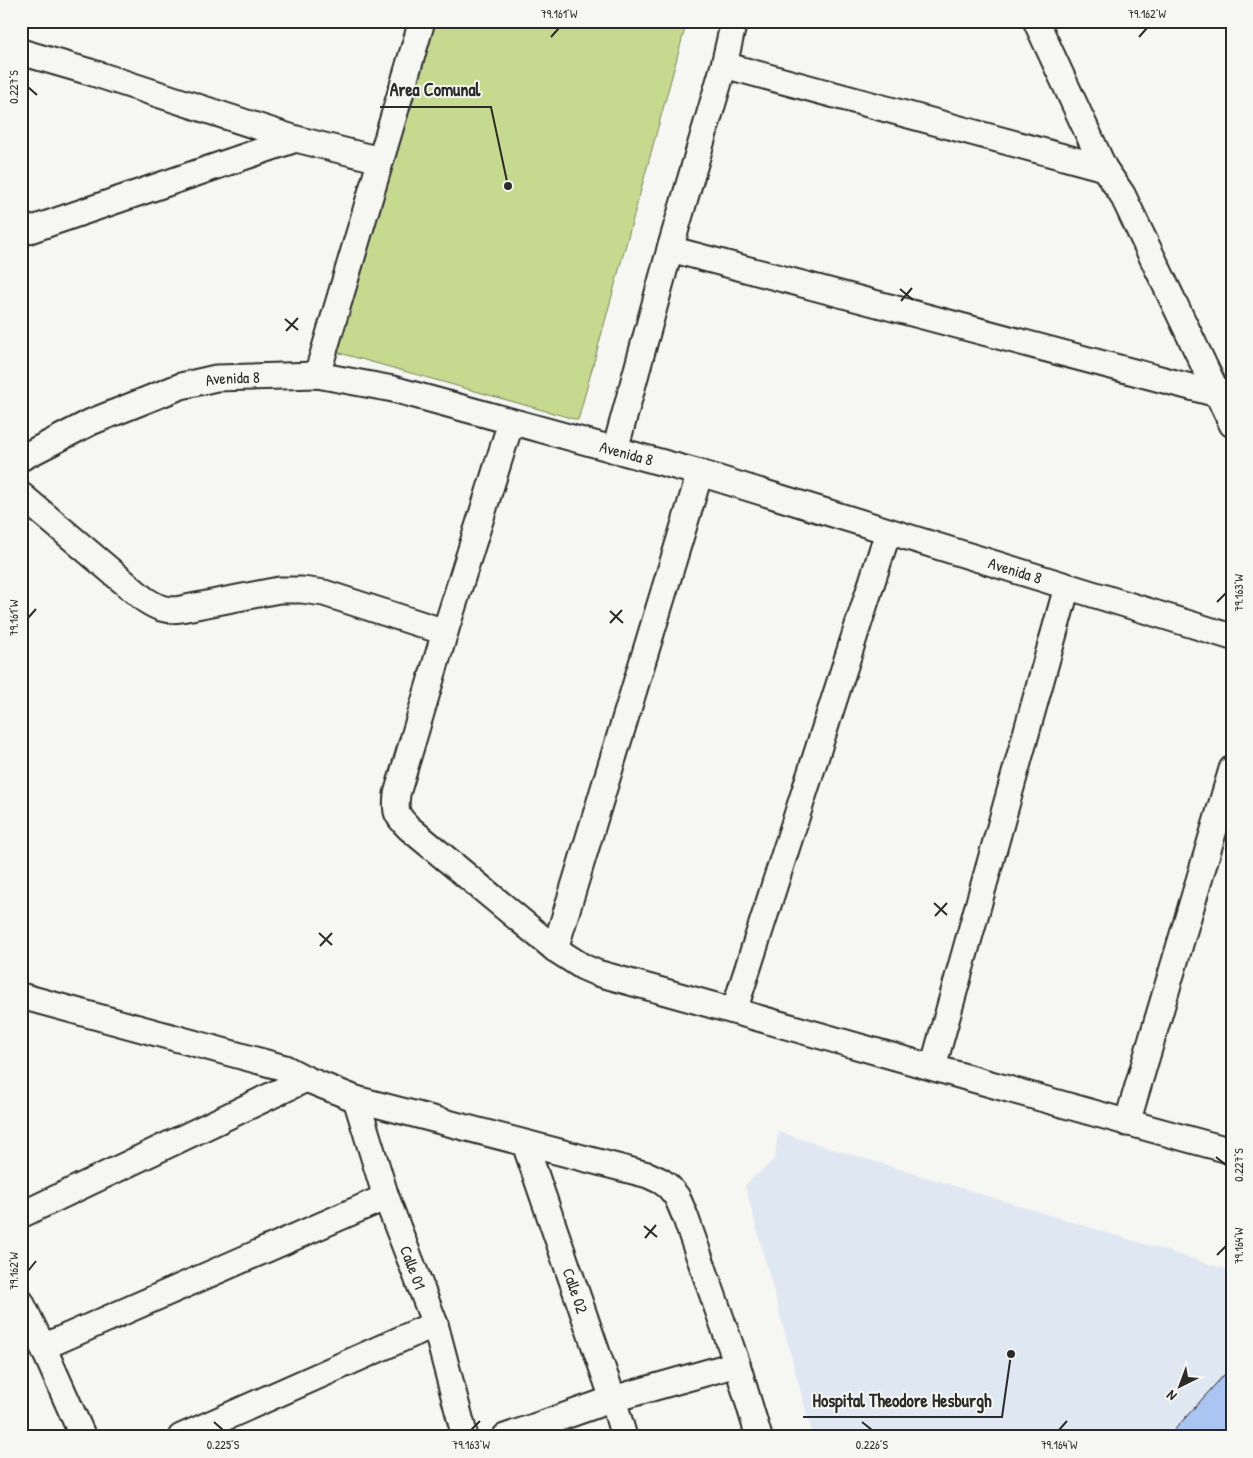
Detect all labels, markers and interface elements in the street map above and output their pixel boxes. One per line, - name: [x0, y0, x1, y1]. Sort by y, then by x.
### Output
- text: 79.161°W: [541, 5, 578, 22]
- text: 79.162°W: [1128, 5, 1167, 22]
- text: 0.227°S: [5, 70, 22, 104]
- callout: Area Comunal: [380, 74, 491, 107]
- text: Area Comunal: [390, 77, 482, 102]
- street label: Avenida 8: [203, 366, 260, 391]
- street label: Avenida 8: [597, 435, 656, 471]
- street label: Avenida 8: [986, 552, 1045, 589]
- text: 79.163°W: [1230, 574, 1247, 612]
- text: 79.161°W: [5, 599, 22, 636]
- text: 0.227°S: [1230, 1148, 1247, 1182]
- text: 79.164°W: [1230, 1227, 1247, 1264]
- street label: Calle 01: [395, 1242, 432, 1293]
- text: 79.162°W: [5, 1251, 22, 1290]
- street label: Calle 02: [558, 1265, 594, 1317]
- north arrow: [1156, 1360, 1206, 1410]
- callout: Hospital Theodore Hesburgh: [803, 1384, 1002, 1417]
- text: N: [1161, 1386, 1180, 1406]
- text: Hospital Theodore Hesburgh: [812, 1388, 992, 1414]
- text: 0.225°S: [207, 1436, 240, 1453]
- text: 79.163°W: [452, 1436, 490, 1453]
- text: 0.226°S: [856, 1436, 889, 1453]
- text: 79.164°W: [1041, 1436, 1078, 1453]

